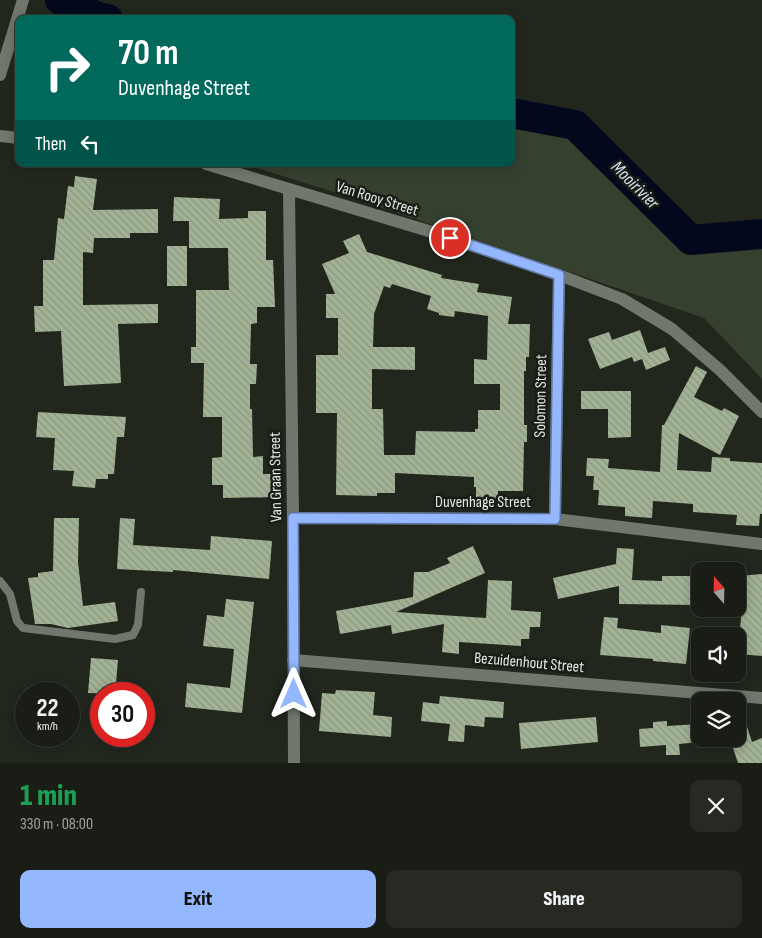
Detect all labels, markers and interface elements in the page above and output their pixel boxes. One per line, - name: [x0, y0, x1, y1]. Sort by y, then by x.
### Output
- text: 70 m: [118, 32, 178, 75]
- icon: right: [35, 35, 100, 100]
- text: Duvenhage Street: [118, 75, 250, 102]
- icon: left: [76, 130, 104, 158]
- text: Then: [35, 133, 66, 156]
- water label: Mooirivier: [607, 157, 664, 214]
- street label: Van Rooy Street: [334, 177, 421, 221]
- pin: [429, 217, 471, 259]
- icon: arrive: [436, 224, 464, 252]
- street label: Solomon Street: [531, 354, 551, 438]
- street label: Van Graan Street: [266, 432, 286, 522]
- street label: Duvenhage Street: [435, 493, 531, 512]
- north arrow: [691, 562, 746, 618]
- map controls: [691, 562, 746, 747]
- button: sound: [691, 627, 746, 682]
- street label: Bezuidenhout Street: [473, 649, 585, 677]
- position arrow: [267, 667, 319, 719]
- speed limit sign: 30: [90, 682, 155, 747]
- button: layers: [691, 692, 746, 747]
- text: 22: [37, 693, 58, 724]
- text: km/h: [37, 719, 58, 734]
- text: 1 min: [20, 778, 77, 814]
- button: close: [690, 780, 742, 832]
- text: 330 m · 08:00: [20, 815, 93, 834]
- button: Exit: [20, 870, 376, 928]
- button: Share: [386, 870, 742, 928]

